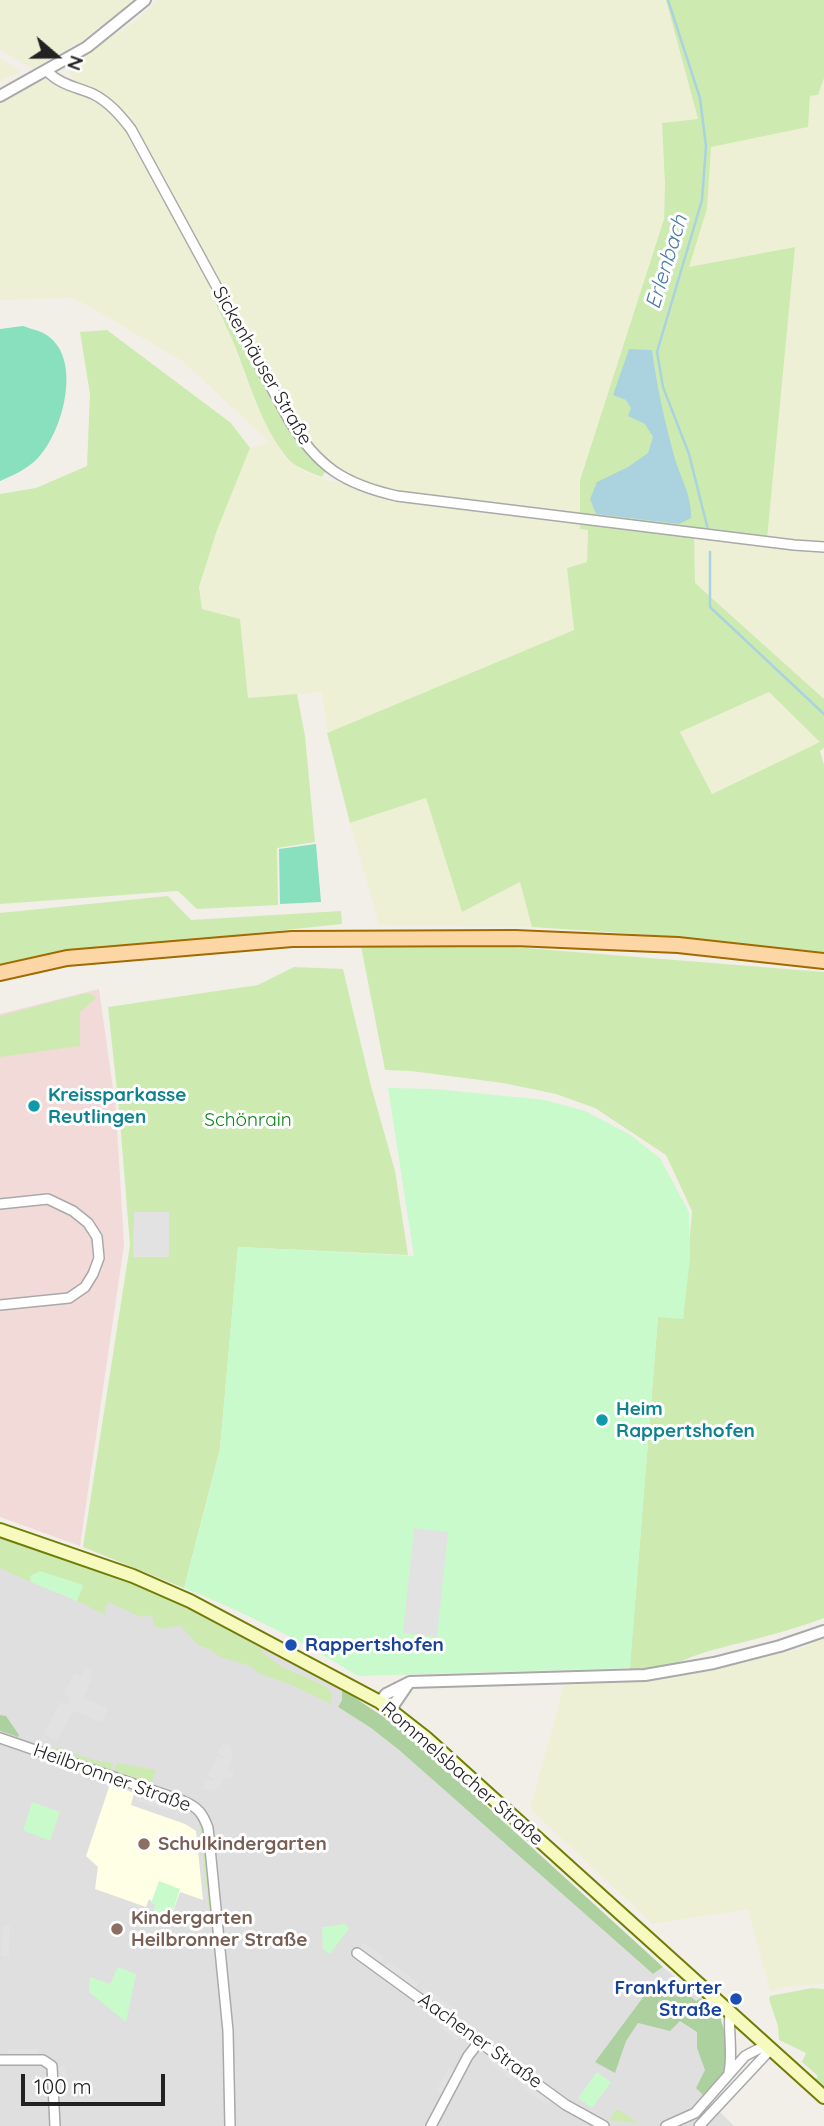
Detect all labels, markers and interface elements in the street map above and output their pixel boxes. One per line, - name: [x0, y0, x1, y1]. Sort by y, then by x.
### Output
- north arrow: [21, 21, 91, 91]
- text: N: [62, 53, 89, 74]
- water label: Erlenbach: [641, 212, 693, 312]
- street label: Sickenhäuser Straße: [207, 283, 317, 449]
- place label: Kreissparkasse Reutlingen: [48, 1084, 186, 1128]
- marker: Kreissparkasse Reutlingen: [26, 1098, 42, 1114]
- park label: Schönrain: [204, 1109, 292, 1131]
- place label: Heim Rappertshofen: [616, 1398, 755, 1442]
- marker: Heim Rappertshofen: [594, 1412, 610, 1428]
- place label: Rappertshofen: [305, 1634, 444, 1656]
- marker: Rappertshofen: [283, 1637, 299, 1653]
- street label: Rommelsbacher Straße: [376, 1697, 548, 1851]
- street label: Heilbronner Straße: [30, 1739, 194, 1817]
- place label: Schulkindergarten: [158, 1833, 327, 1855]
- marker: Schulkindergarten: [136, 1836, 152, 1852]
- place label: Kindergarten Heilbronner Straße: [131, 1907, 307, 1951]
- marker: Kindergarten Heilbronner Straße: [109, 1921, 125, 1937]
- place label: Frankfurter Straße: [615, 1977, 722, 2021]
- street label: Aachener Straße: [414, 1988, 546, 2094]
- marker: Frankfurter Straße: [728, 1991, 744, 2007]
- scale bar: [24, 2060, 168, 2104]
- text: 100 m: [34, 2073, 92, 2099]

